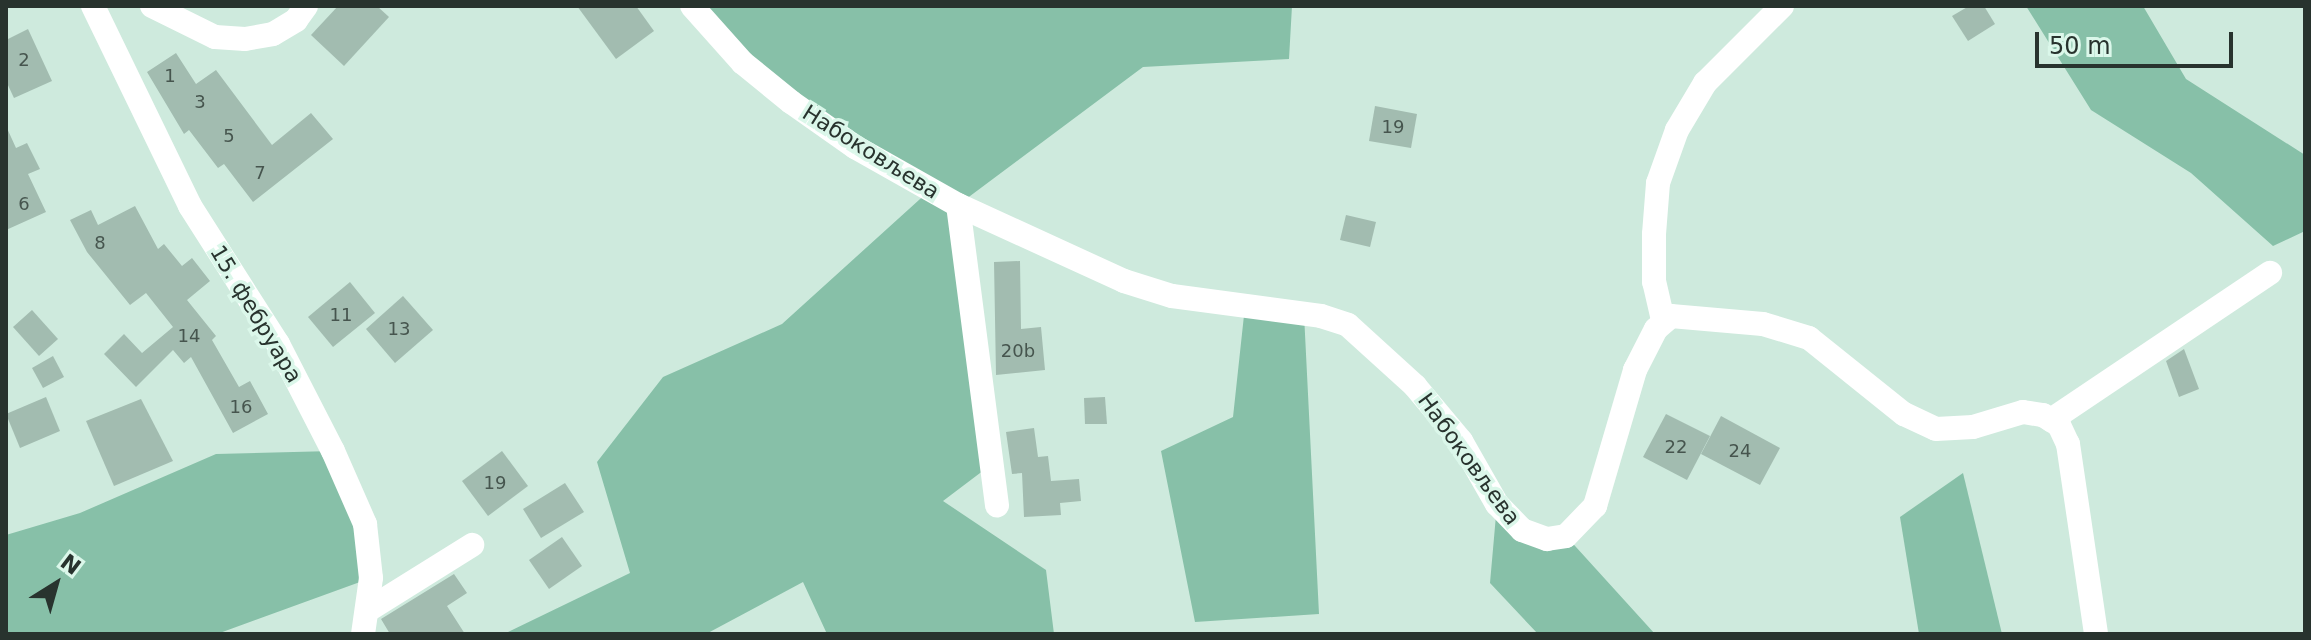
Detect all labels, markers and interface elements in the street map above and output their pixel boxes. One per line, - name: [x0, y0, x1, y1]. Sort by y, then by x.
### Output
- scale bar: [2039, 16, 2237, 66]
- text: 50 m: [2049, 32, 2111, 60]
- house number: 2: [18, 49, 30, 71]
- house number: 1: [164, 65, 176, 87]
- house number: 3: [194, 91, 206, 113]
- street label: Набоковљева: [798, 99, 944, 205]
- house number: 19: [1382, 116, 1404, 138]
- house number: 5: [223, 125, 235, 147]
- house number: 7: [254, 162, 266, 184]
- house number: 6: [18, 193, 30, 215]
- house number: 8: [94, 232, 106, 254]
- street label: 15. фебруара: [205, 240, 307, 388]
- house number: 11: [330, 304, 352, 326]
- house number: 13: [388, 318, 410, 340]
- house number: 14: [178, 325, 200, 347]
- house number: 20b: [1001, 340, 1035, 362]
- street label: Набоковљева: [1412, 388, 1526, 530]
- house number: 16: [230, 396, 252, 418]
- house number: 22: [1665, 436, 1687, 458]
- house number: 24: [1729, 440, 1751, 462]
- house number: 19: [484, 472, 506, 494]
- north arrow: [16, 544, 96, 624]
- text: N: [56, 549, 86, 580]

